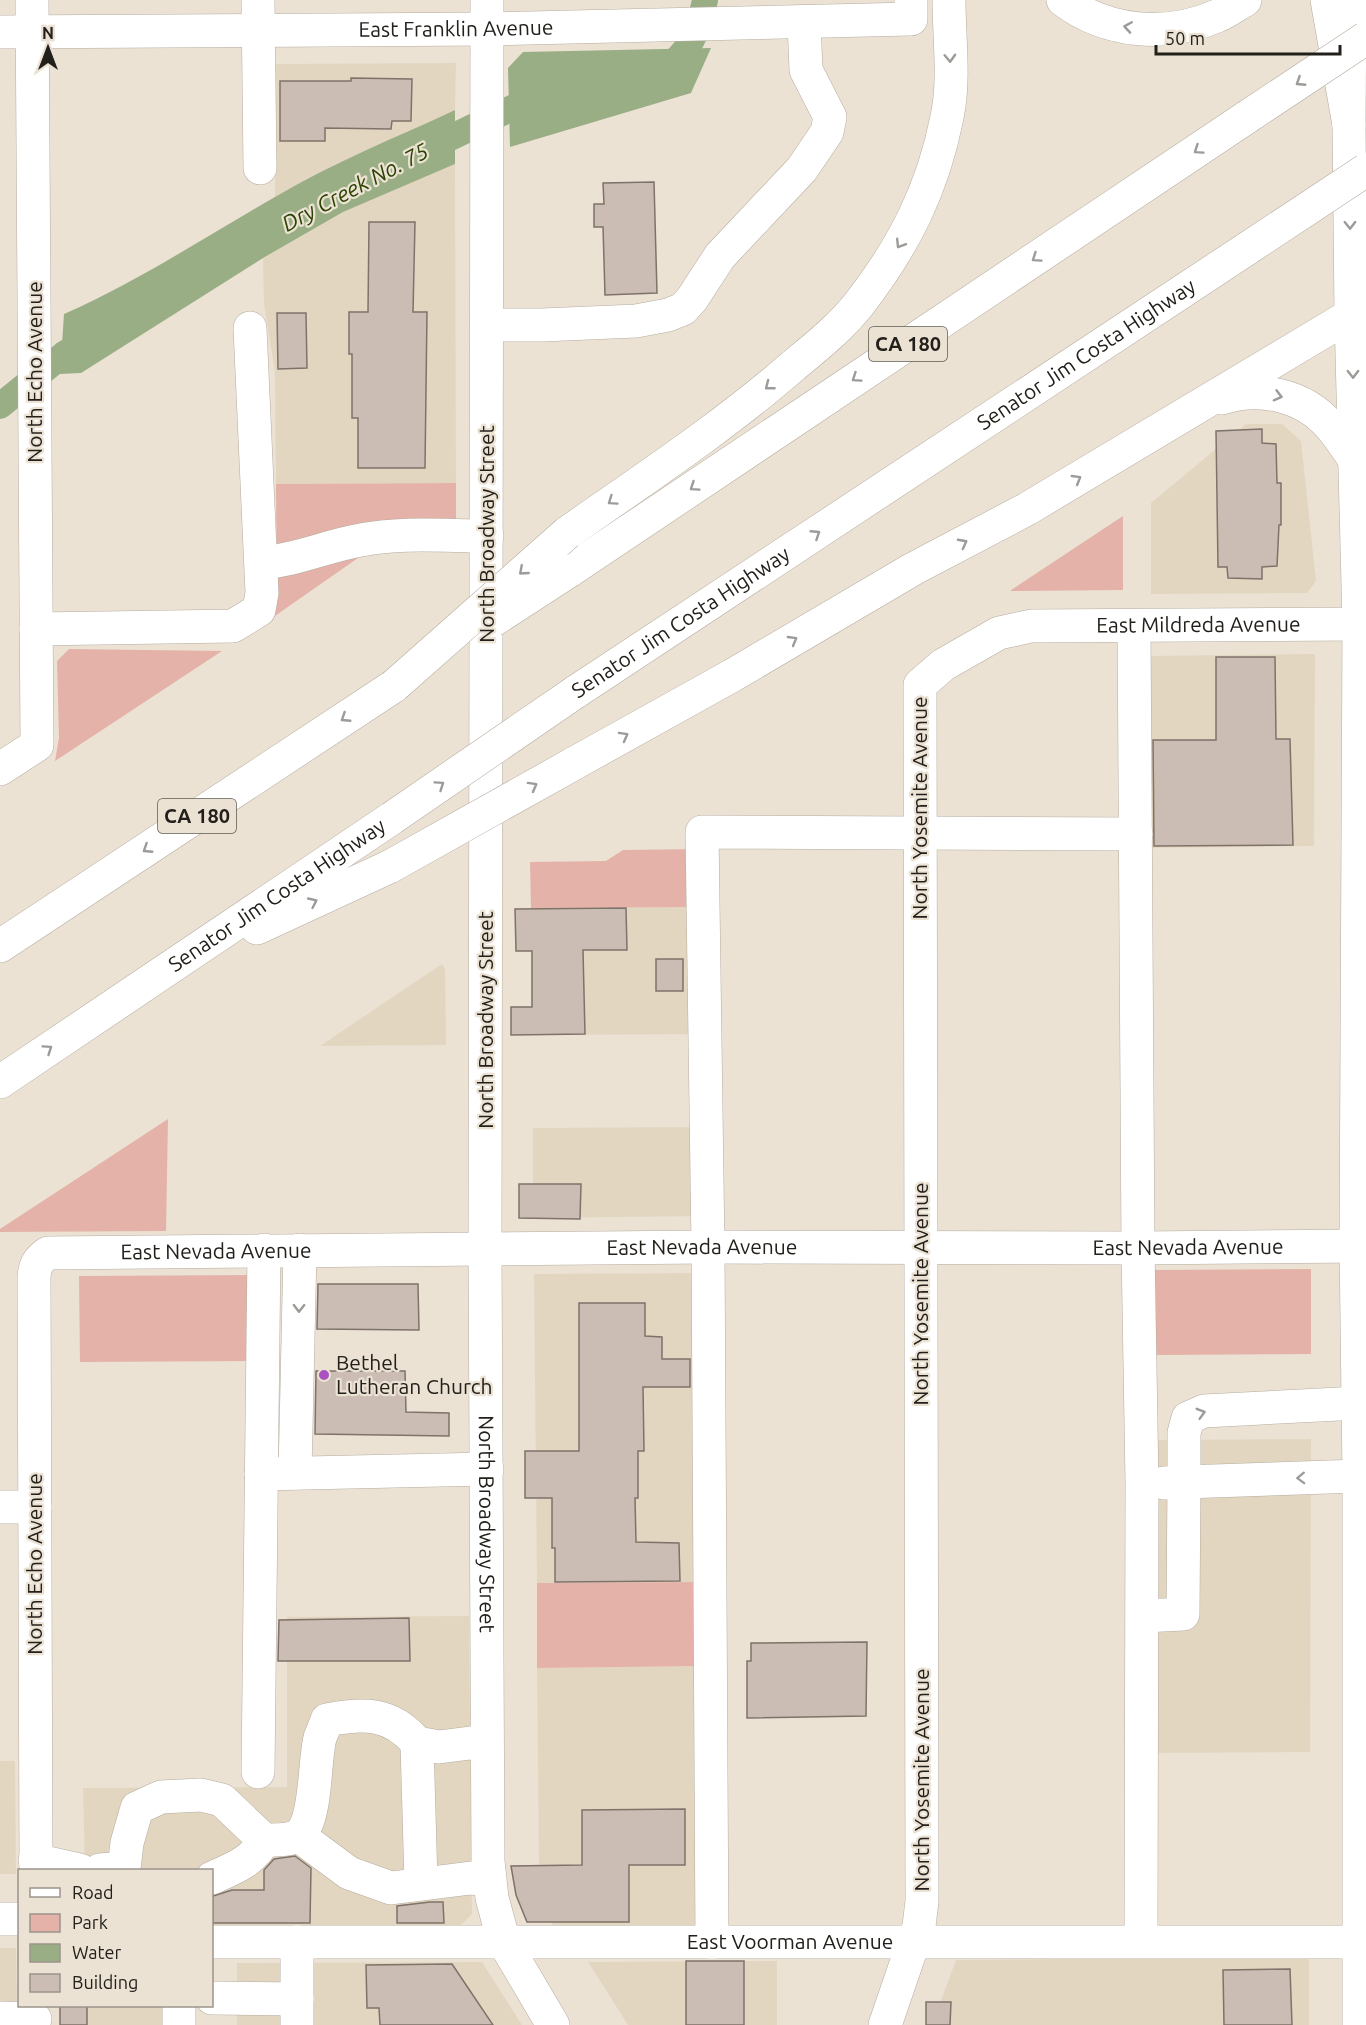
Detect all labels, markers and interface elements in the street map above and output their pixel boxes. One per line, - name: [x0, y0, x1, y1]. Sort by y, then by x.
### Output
- street label: East Franklin Avenue: [358, 14, 554, 41]
- north arrow: [18, 18, 78, 78]
- scale bar: [1156, 18, 1340, 56]
- one-way arrow: [1124, 21, 1134, 34]
- text: N: [42, 24, 54, 42]
- text: 50 m: [1165, 28, 1205, 48]
- one-way arrow: [943, 54, 956, 63]
- one-way arrow: [1295, 75, 1306, 86]
- water label: Dry Creek No. 75: [277, 137, 433, 236]
- one-way arrow: [1194, 143, 1205, 154]
- one-way arrow: [1344, 221, 1356, 230]
- one-way arrow: [896, 238, 908, 248]
- one-way arrow: [1032, 251, 1043, 262]
- street label: Senator Jim Costa Highway: [972, 273, 1199, 434]
- street label: North Echo Avenue: [22, 281, 46, 463]
- road number: CA 180: [869, 327, 947, 361]
- one-way arrow: [1347, 369, 1359, 378]
- one-way arrow: [852, 371, 863, 382]
- one-way arrow: [765, 379, 776, 390]
- one-way arrow: [1272, 389, 1283, 401]
- street label: North Broadway Street: [474, 425, 498, 643]
- one-way arrow: [1071, 474, 1081, 486]
- one-way arrow: [690, 480, 701, 491]
- one-way arrow: [607, 494, 618, 505]
- one-way arrow: [809, 530, 820, 541]
- one-way arrow: [956, 539, 967, 550]
- street label: Senator Jim Costa Highway: [567, 541, 794, 702]
- one-way arrow: [520, 564, 530, 575]
- street label: East Mildreda Avenue: [1096, 611, 1301, 637]
- one-way arrow: [787, 635, 797, 647]
- street label: North Yosemite Avenue: [907, 696, 931, 920]
- one-way arrow: [341, 711, 352, 722]
- one-way arrow: [618, 732, 628, 743]
- one-way arrow: [433, 781, 444, 792]
- one-way arrow: [527, 782, 537, 793]
- road number: CA 180: [158, 799, 236, 833]
- street label: Senator Jim Costa Highway: [164, 813, 389, 976]
- one-way arrow: [143, 842, 154, 853]
- one-way arrow: [307, 897, 318, 909]
- street label: North Broadway Street: [473, 911, 497, 1129]
- one-way arrow: [42, 1046, 53, 1057]
- street label: North Yosemite Avenue: [908, 1182, 932, 1406]
- street label: East Nevada Avenue: [606, 1234, 798, 1259]
- street label: East Nevada Avenue: [1092, 1234, 1284, 1259]
- street label: East Nevada Avenue: [120, 1238, 312, 1263]
- one-way arrow: [293, 1304, 305, 1313]
- place label: Bethel Lutheran Church: [336, 1350, 493, 1398]
- marker: Bethel Lutheran Church: [317, 1368, 331, 1382]
- one-way arrow: [1196, 1408, 1206, 1421]
- street label: North Broadway Street: [475, 1415, 500, 1633]
- one-way arrow: [1296, 1472, 1305, 1484]
- street label: North Echo Avenue: [22, 1473, 46, 1655]
- street label: North Yosemite Avenue: [909, 1668, 933, 1892]
- legend: [18, 1869, 213, 2007]
- text: Road: [72, 1882, 114, 1902]
- text: Park: [72, 1912, 108, 1932]
- street label: East Voorman Avenue: [687, 1929, 893, 1953]
- text: Water: [72, 1942, 122, 1962]
- text: Building: [72, 1972, 138, 1992]

